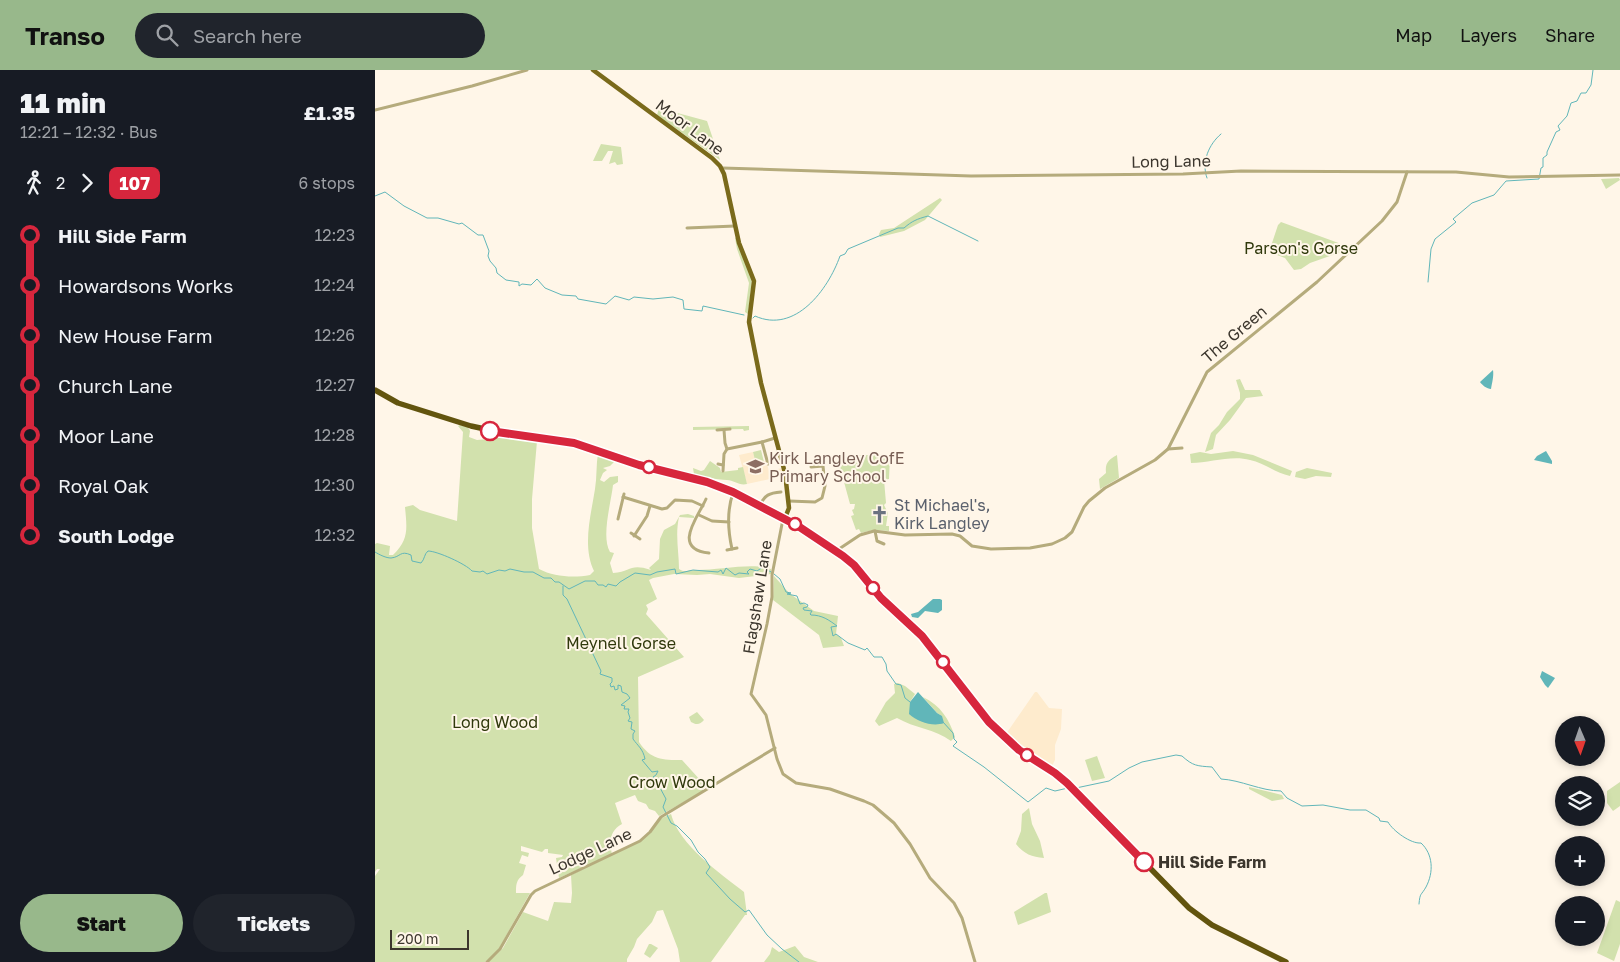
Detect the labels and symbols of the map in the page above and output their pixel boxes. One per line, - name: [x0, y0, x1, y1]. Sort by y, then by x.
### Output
- street label: Moor Lane: [652, 95, 728, 159]
- street label: Long Lane: [1131, 150, 1211, 172]
- park label: Parson's Gorse: [1244, 238, 1358, 258]
- street label: The Green: [1197, 301, 1271, 367]
- unlabelled marker: [480, 421, 500, 441]
- place label: Kirk Langley CofE Primary School: [769, 448, 904, 486]
- school or university icon: Kirk Langley CofE Primary School: [745, 457, 765, 477]
- unlabelled marker: [642, 460, 656, 474]
- place label: St Michael's, Kirk Langley: [894, 495, 991, 533]
- church icon: St Michael's, Kirk Langley: [870, 504, 890, 524]
- unlabelled marker: [788, 517, 802, 531]
- street label: Flagshaw Lane: [738, 539, 776, 655]
- unlabelled marker: [866, 581, 880, 595]
- park label: Meynell Gorse: [566, 633, 676, 653]
- unlabelled marker: [936, 655, 950, 669]
- park label: Long Wood: [452, 712, 538, 732]
- north arrow: [1555, 716, 1605, 766]
- unlabelled marker: [1020, 748, 1034, 762]
- park label: Crow Wood: [628, 772, 716, 792]
- street label: Lodge Lane: [545, 823, 635, 879]
- marker: Hill Side Farm: [1134, 852, 1154, 872]
- place label: Hill Side Farm: [1158, 852, 1266, 872]
- scale bar: [390, 927, 469, 950]

